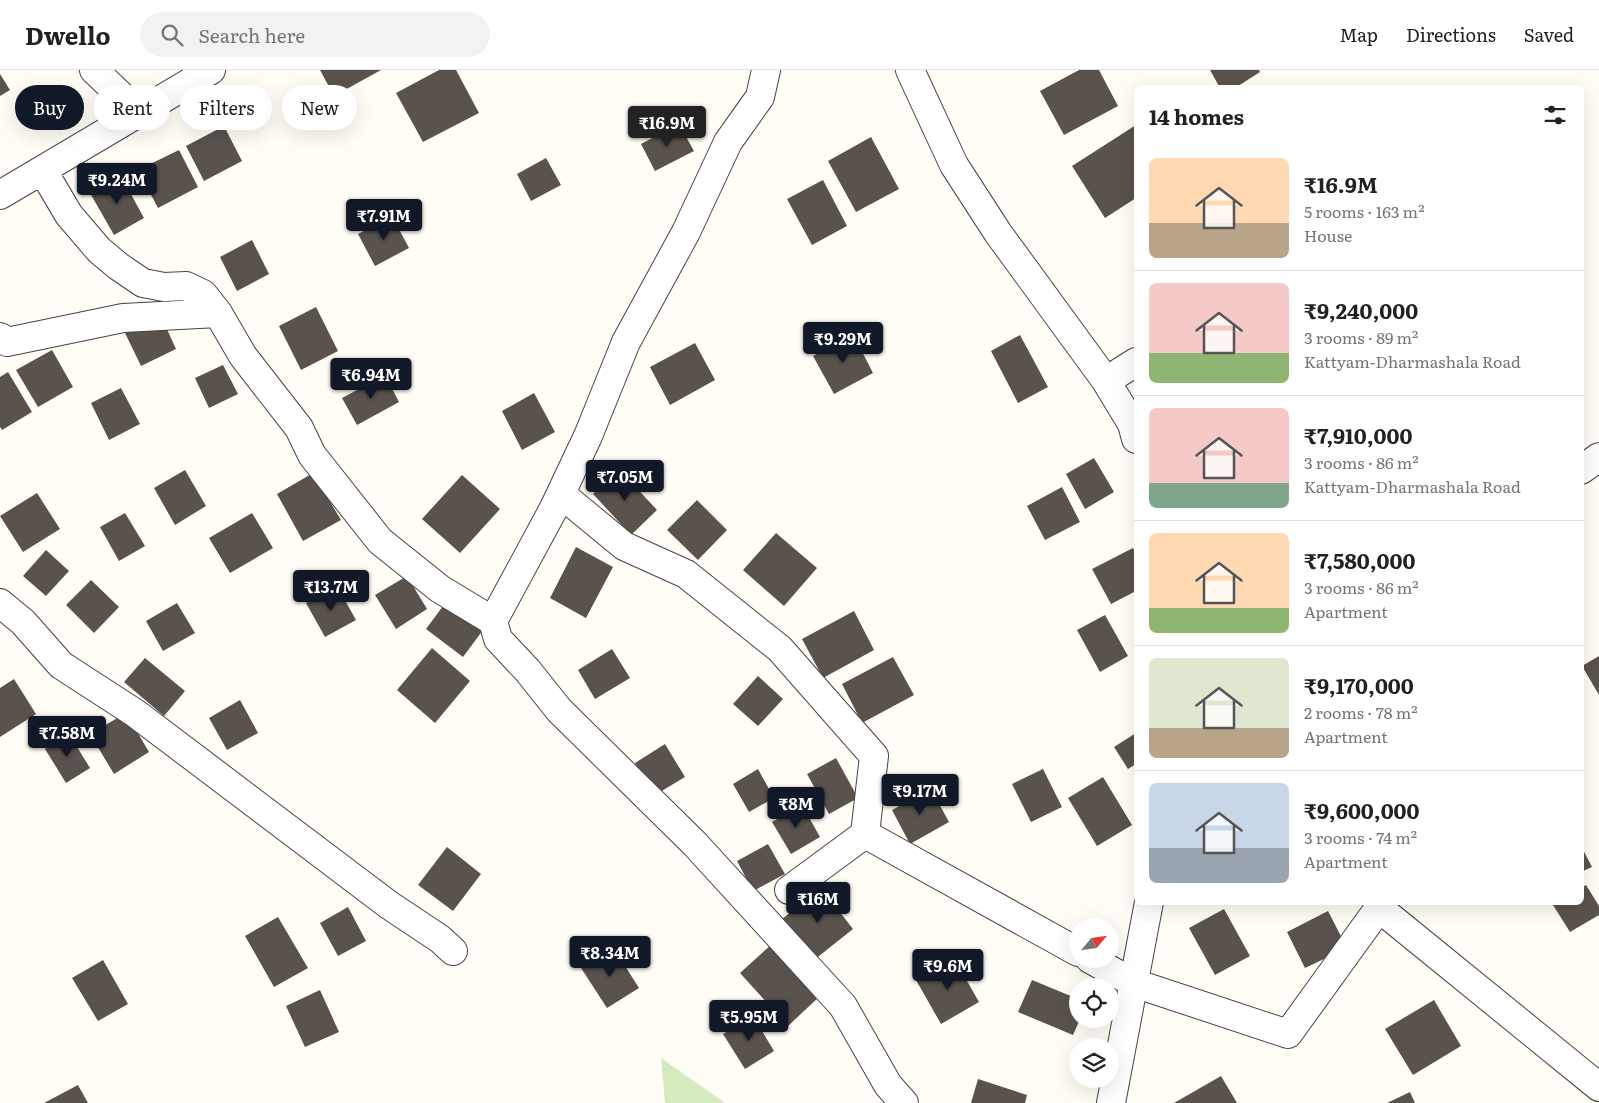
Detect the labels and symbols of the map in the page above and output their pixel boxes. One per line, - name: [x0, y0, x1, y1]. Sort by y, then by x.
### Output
- pin: ₹16.9M: [626, 106, 708, 148]
- pin: ₹9.24M: [76, 162, 158, 205]
- pin: ₹7.91M: [343, 198, 425, 241]
- pin: ₹9.29M: [802, 322, 884, 364]
- pin: ₹6.94M: [330, 358, 412, 400]
- pin: ₹7.05M: [584, 460, 666, 502]
- pin: ₹13.7M: [290, 570, 372, 612]
- pin: ₹7.58M: [26, 716, 108, 758]
- pin: ₹9.17M: [879, 774, 961, 816]
- pin: ₹8M: [772, 786, 820, 829]
- pin: ₹16M: [788, 882, 848, 924]
- north arrow: [1069, 918, 1119, 968]
- pin: ₹8.34M: [569, 936, 651, 978]
- pin: ₹9.6M: [913, 948, 983, 991]
- pin: ₹5.95M: [708, 1000, 790, 1042]

